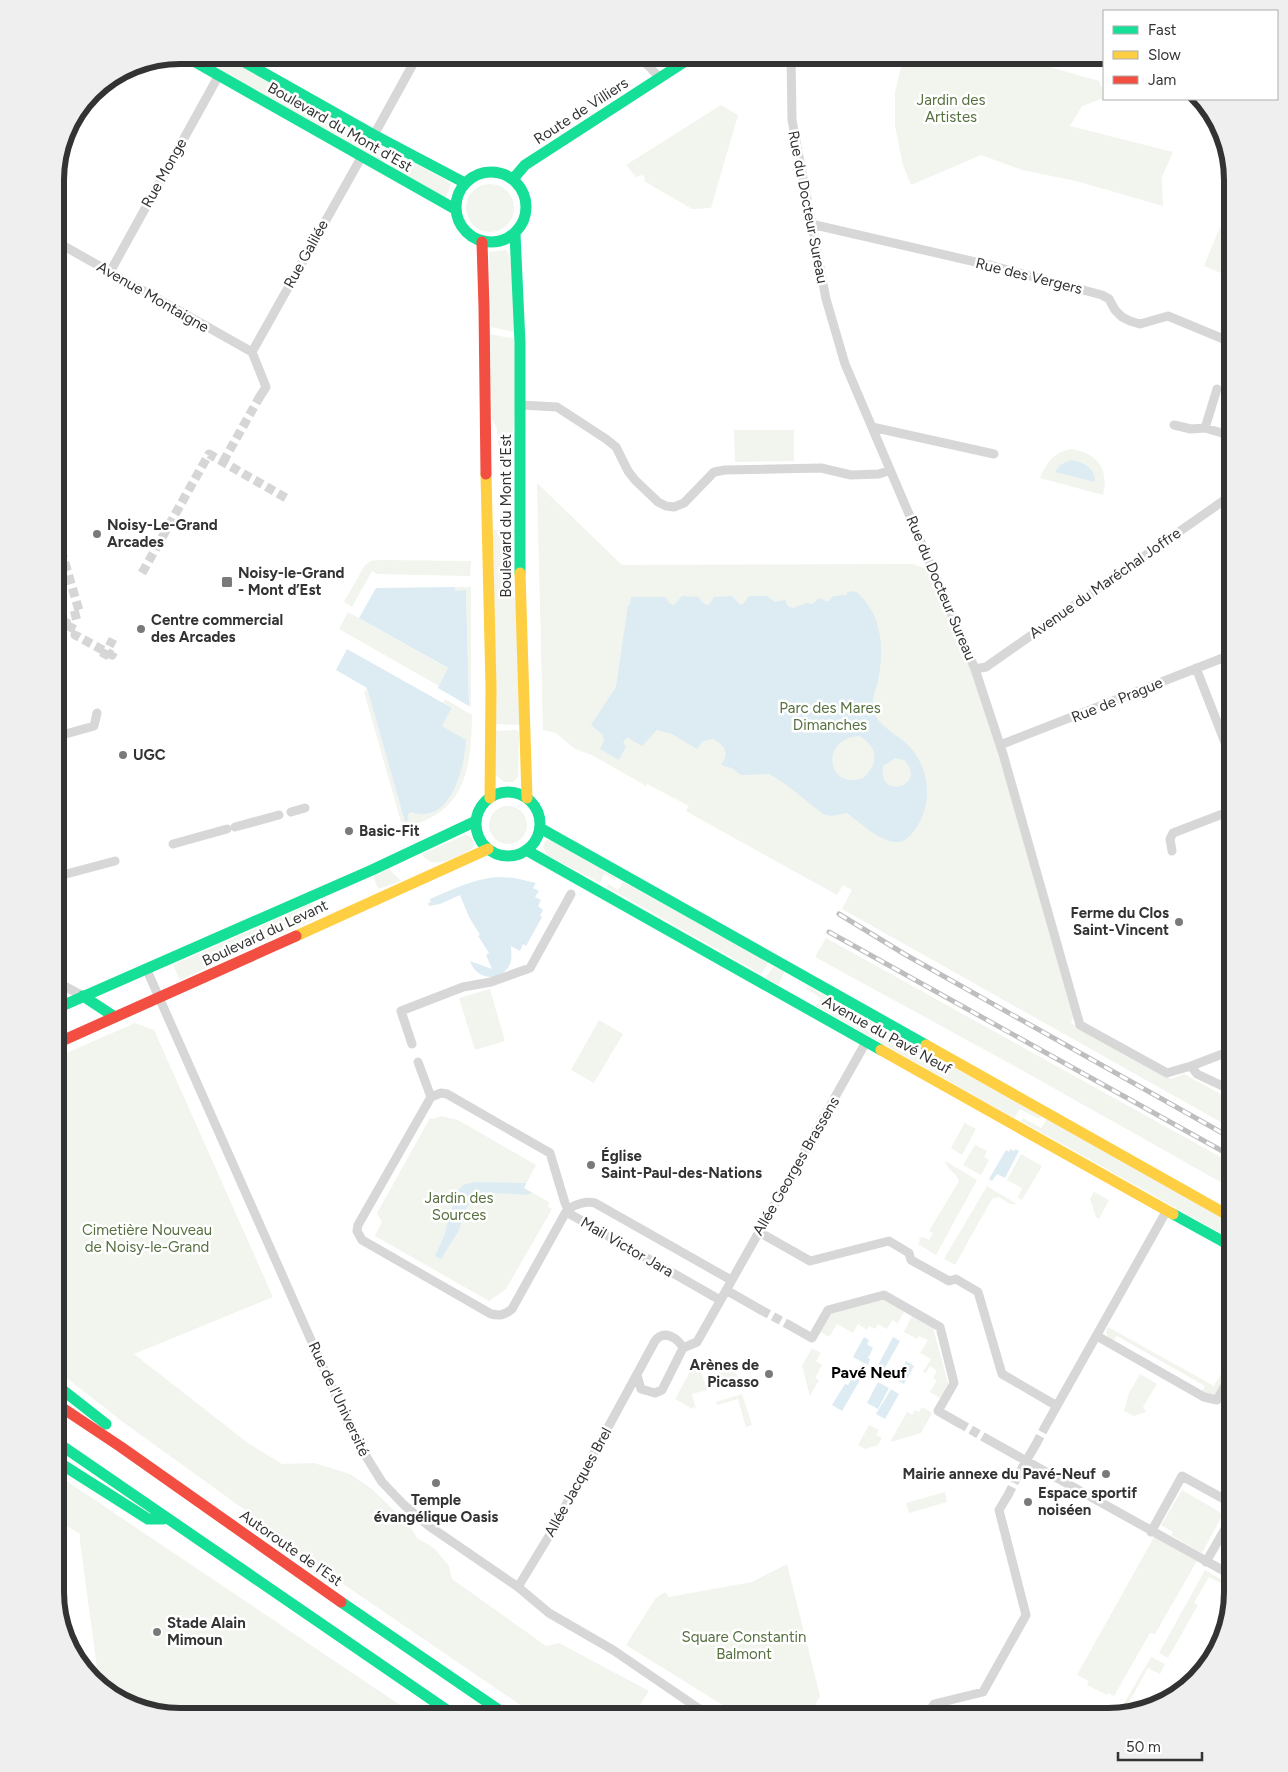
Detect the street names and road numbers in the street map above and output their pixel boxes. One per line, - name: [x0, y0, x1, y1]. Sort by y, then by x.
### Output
- street label: Route de Villiers: [530, 74, 632, 148]
- street label: Boulevard du Mont d'Est: [265, 78, 416, 176]
- street label: Rue du Docteur Sureau: [784, 129, 832, 285]
- street label: Rue Monge: [138, 135, 190, 211]
- street label: Rue Galilée: [280, 217, 332, 291]
- street label: Rue des Vergers: [974, 254, 1084, 298]
- street label: Avenue Montaigne: [94, 258, 212, 336]
- street label: Boulevard du Mont d'Est: [497, 434, 515, 598]
- street label: Rue du Docteur Sureau: [902, 513, 980, 663]
- street label: Avenue du Maréchal Joffre: [1026, 524, 1184, 642]
- street label: Rue de Prague: [1069, 673, 1165, 727]
- street label: Boulevard du Levant: [199, 896, 331, 970]
- street label: Avenue du Pavé Neuf: [819, 992, 955, 1078]
- street label: Allée Georges Brassens: [749, 1093, 843, 1239]
- street label: Mail Victor Jara: [577, 1213, 677, 1281]
- street label: Rue de l'Université: [305, 1339, 373, 1459]
- street label: Allée Jacques Brel: [541, 1424, 615, 1540]
- street label: Autoroute de l’Est: [236, 1506, 346, 1590]

